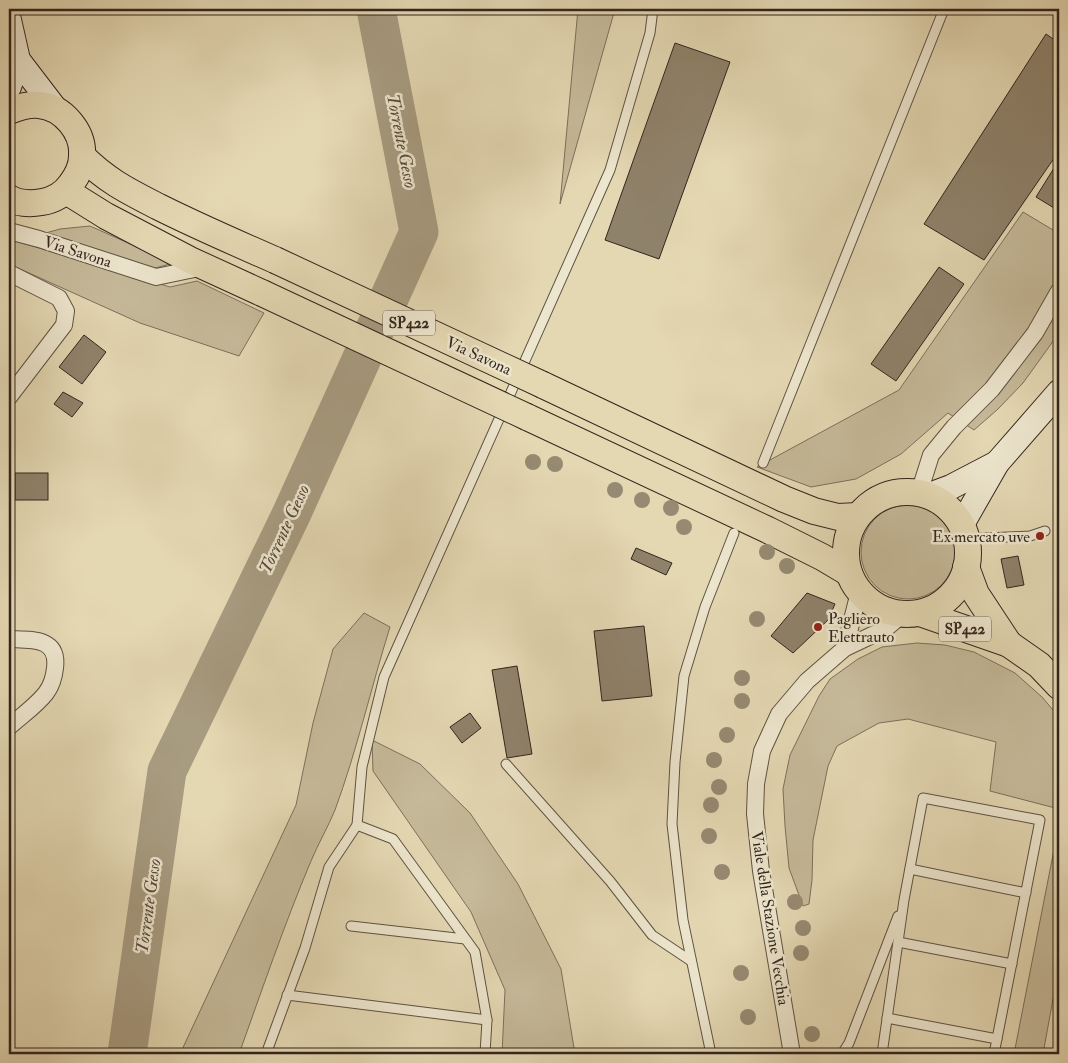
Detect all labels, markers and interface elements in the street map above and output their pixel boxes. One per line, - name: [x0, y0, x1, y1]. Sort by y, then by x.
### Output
- water label: Torrente Gesso: [381, 92, 422, 190]
- street label: Via Savona: [41, 232, 114, 272]
- road number: SP422: [383, 310, 435, 336]
- street label: Via Savona: [443, 332, 515, 380]
- water label: Torrente Gesso: [254, 481, 315, 577]
- place label: Ex mercato uve: [932, 527, 1030, 547]
- marker: Ex mercato uve: [1034, 530, 1046, 542]
- place label: Pagliero Elettrauto: [828, 609, 895, 647]
- road number: SP422: [939, 616, 991, 642]
- marker: Pagliero Elettrauto: [812, 621, 824, 633]
- street label: Viale della Stazione Vecchia: [746, 830, 794, 1007]
- water label: Torrente Gesso: [130, 857, 167, 955]

